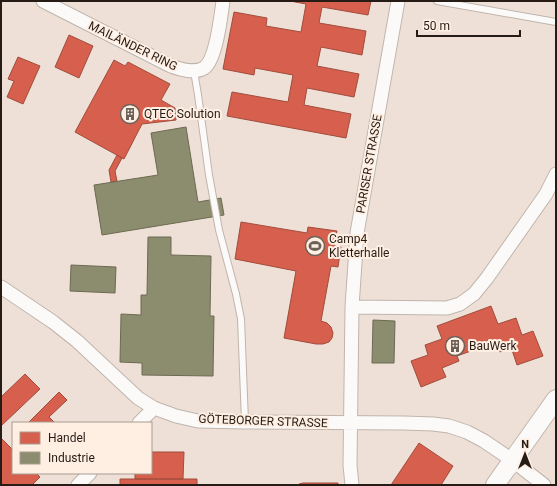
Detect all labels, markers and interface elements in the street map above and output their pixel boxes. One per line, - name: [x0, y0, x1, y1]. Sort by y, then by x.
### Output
- scale bar: [417, 12, 520, 38]
- street label: MAILÄNDER RING: [86, 18, 180, 74]
- text: 50 m: [423, 19, 450, 33]
- building icon: QTEC Solution: [119, 103, 141, 125]
- place label: QTEC Solution: [144, 107, 221, 121]
- street label: PARISER STRASSE: [353, 113, 385, 215]
- place label: Camp4 Kletterhalle: [329, 232, 389, 260]
- sports icon: Camp4 Kletterhalle: [304, 235, 326, 257]
- building icon: BauWerk: [444, 335, 466, 357]
- place label: BauWerk: [469, 339, 518, 353]
- street label: GÖTEBORGER STRASSE: [198, 411, 328, 430]
- legend: [12, 422, 152, 474]
- text: Handel: [48, 431, 86, 445]
- north arrow: [505, 434, 545, 474]
- text: N: [521, 438, 529, 451]
- text: Industrie: [48, 451, 95, 465]

